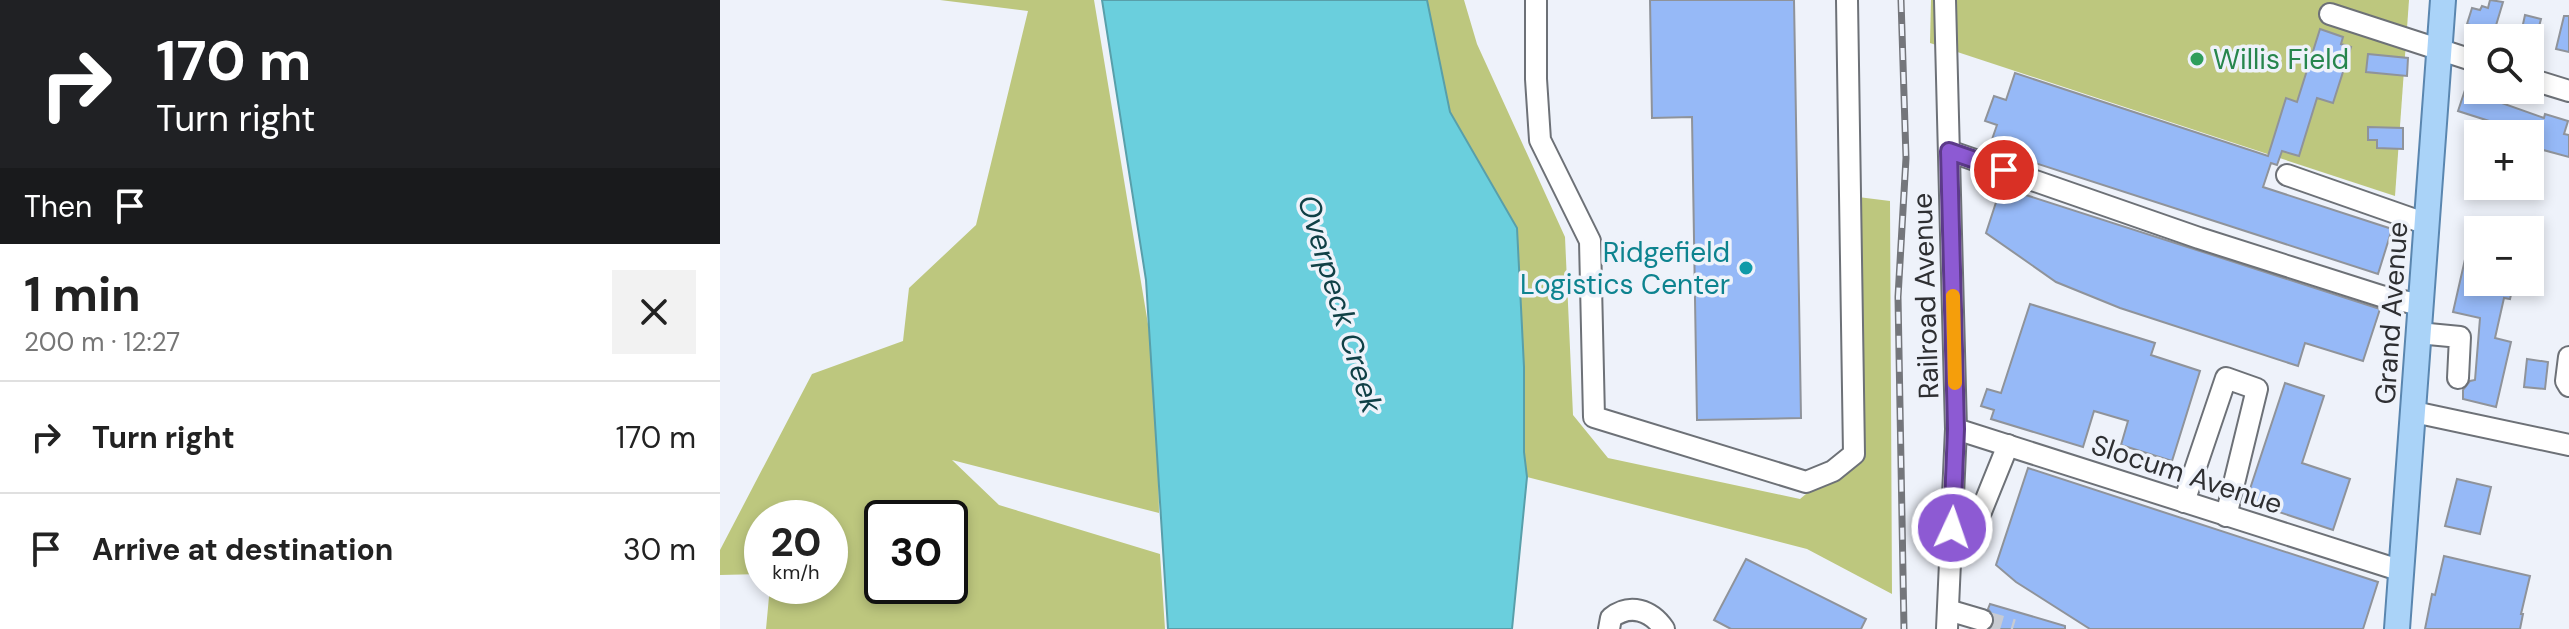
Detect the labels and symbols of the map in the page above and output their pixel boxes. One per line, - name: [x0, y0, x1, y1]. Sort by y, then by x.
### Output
- place label: Willis Field: [2213, 41, 2349, 78]
- marker: Willis Field: [2188, 50, 2206, 68]
- pin: [1970, 136, 2038, 204]
- water label: Overpeck Creek: [1289, 190, 1392, 418]
- street label: Railroad Avenue: [1903, 192, 1948, 400]
- street label: Grand Avenue: [2367, 220, 2416, 406]
- place label: Ridgefield Logistics Center: [1520, 234, 1730, 303]
- marker: Ridgefield Logistics Center: [1737, 259, 1755, 277]
- street label: Slocum Avenue: [2087, 426, 2287, 523]
- position arrow: [1910, 486, 1994, 570]
- speed limit sign: 30: [864, 500, 968, 604]

